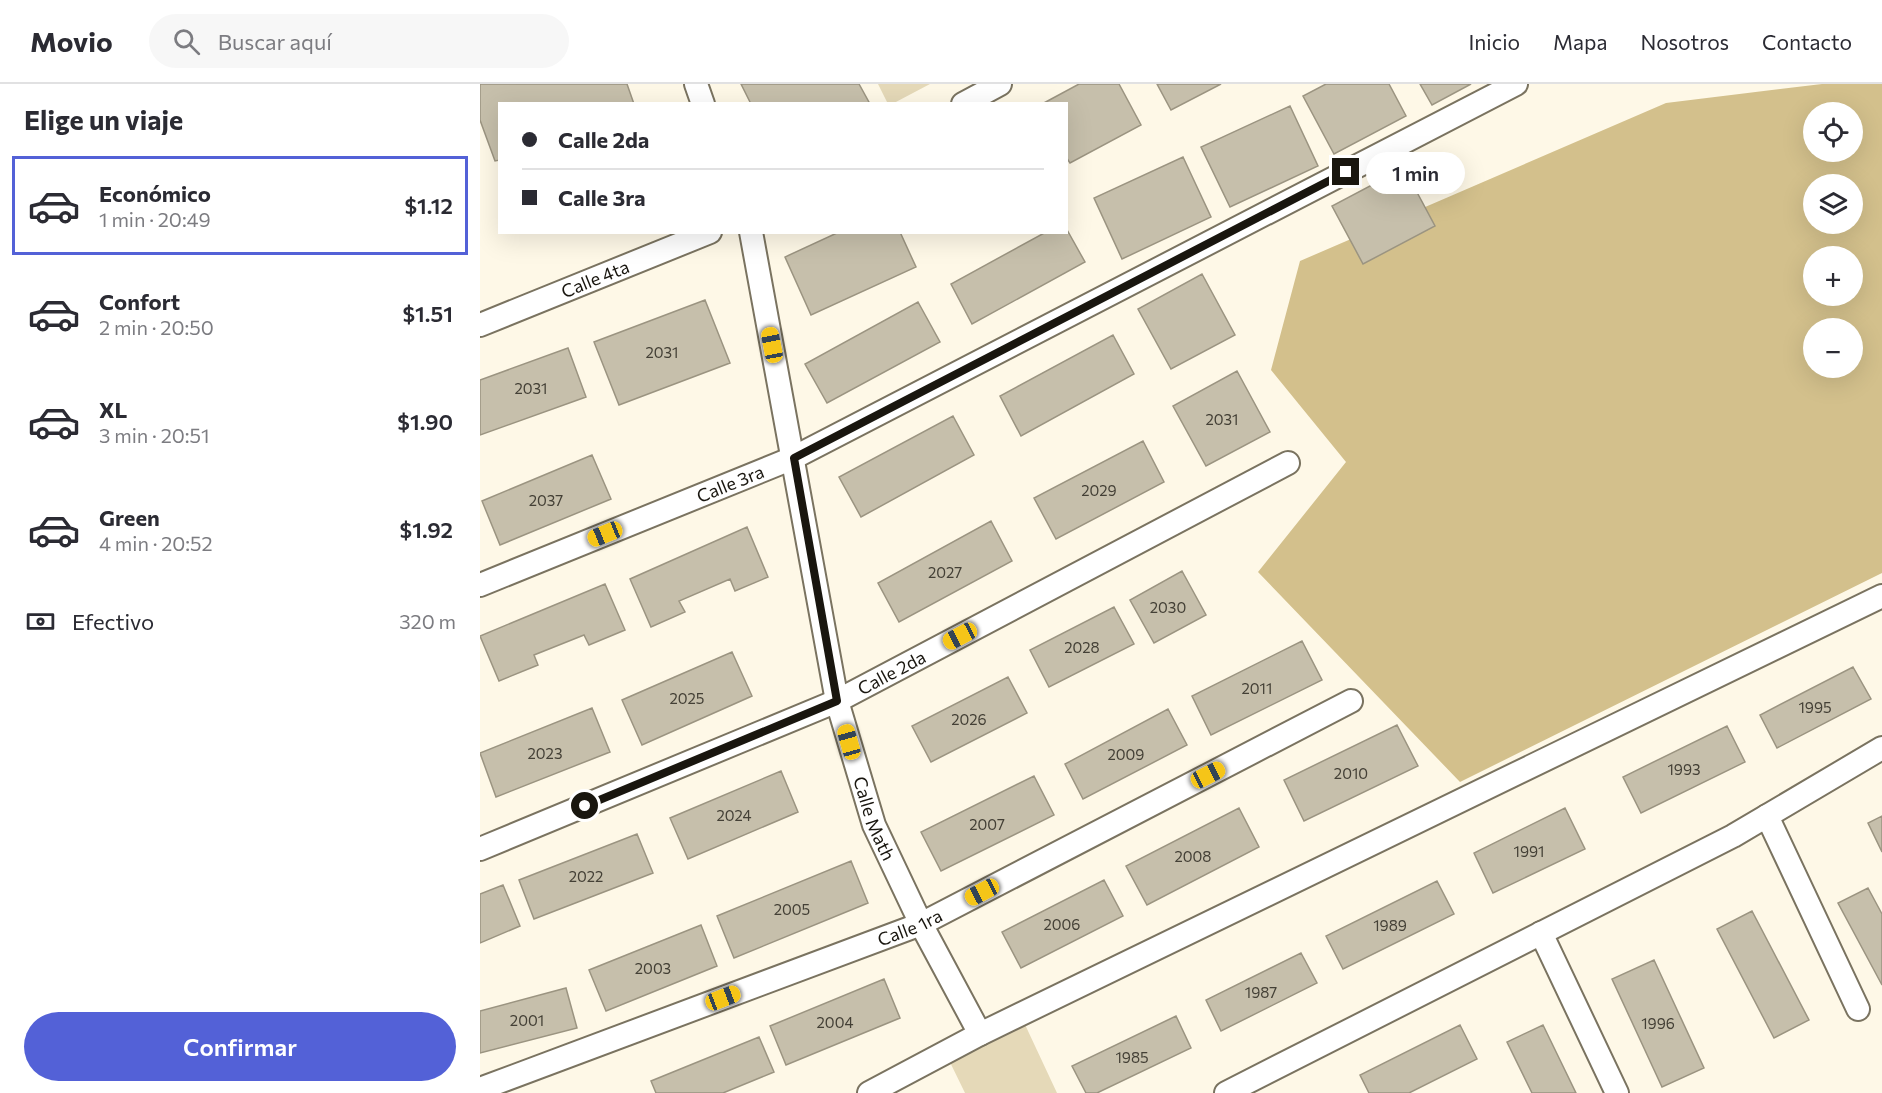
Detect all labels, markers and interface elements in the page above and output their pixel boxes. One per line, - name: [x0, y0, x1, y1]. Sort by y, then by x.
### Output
- search box: [149, 14, 569, 68]
- text: Movio: [30, 24, 113, 58]
- icon: search: [170, 25, 203, 58]
- text: Buscar aquí: [218, 28, 332, 55]
- text: Inicio: [1468, 29, 1520, 54]
- text: Mapa: [1553, 29, 1607, 54]
- text: Nosotros: [1640, 29, 1729, 54]
- text: Contacto: [1762, 29, 1852, 54]
- map controls: [1803, 102, 1863, 378]
- button: locate: [1803, 102, 1863, 162]
- text: Elige un viaje: [24, 103, 183, 136]
- text: Calle 2da: [558, 126, 649, 153]
- callout: 1 min: [1367, 151, 1466, 193]
- route end: [1332, 158, 1359, 185]
- text: 1 min: [1392, 161, 1439, 185]
- button: layers: [1803, 174, 1863, 234]
- icon: car: [27, 179, 81, 233]
- text: Económico: [99, 180, 211, 207]
- text: Calle 3ra: [558, 184, 646, 211]
- text: $1.12: [405, 192, 453, 219]
- text: 1 min · 20:49: [99, 207, 211, 231]
- button: +: [1803, 246, 1863, 306]
- street label: Calle 4ta: [558, 255, 632, 302]
- icon: car: [27, 287, 81, 341]
- text: Confort: [99, 288, 180, 315]
- text: $1.51: [403, 300, 453, 327]
- text: 2 min · 20:50: [99, 315, 214, 339]
- button: −: [1803, 318, 1863, 378]
- car: [760, 326, 784, 364]
- house number: 2031: [646, 343, 679, 361]
- house number: 2031: [515, 379, 548, 397]
- icon: car: [27, 395, 81, 449]
- text: XL: [99, 396, 127, 423]
- text: $1.90: [397, 408, 453, 435]
- house number: 2031: [1206, 410, 1239, 428]
- text: 3 min · 20:51: [99, 423, 210, 447]
- street label: Calle 3ra: [693, 460, 767, 507]
- house number: 2029: [1081, 481, 1117, 499]
- house number: 2037: [529, 491, 563, 509]
- icon: car: [27, 503, 81, 557]
- text: Green: [99, 504, 160, 531]
- text: $1.92: [400, 516, 453, 543]
- car: [585, 519, 625, 549]
- text: 4 min · 20:52: [99, 531, 213, 555]
- house number: 2027: [928, 563, 962, 581]
- house number: 2030: [1150, 598, 1186, 616]
- icon: cash: [24, 605, 57, 638]
- text: Efectivo: [72, 608, 154, 635]
- text: 320 m: [399, 609, 456, 633]
- car: [940, 620, 980, 652]
- house number: 2028: [1064, 638, 1100, 656]
- street label: Calle 2da: [854, 645, 929, 699]
- house number: 2011: [1242, 679, 1272, 697]
- house number: 2025: [670, 689, 704, 707]
- house number: 1995: [1798, 698, 1832, 716]
- house number: 2026: [951, 710, 987, 728]
- car: [835, 722, 863, 762]
- house number: 2023: [528, 744, 562, 762]
- house number: 2009: [1108, 745, 1144, 763]
- car: [1188, 759, 1228, 791]
- house number: 1993: [1667, 760, 1701, 778]
- house number: 2010: [1334, 764, 1368, 782]
- street label: Calle Math: [849, 774, 900, 864]
- route start: [571, 792, 598, 819]
- house number: 2024: [716, 806, 752, 824]
- house number: 2007: [969, 815, 1005, 833]
- house number: 1991: [1513, 842, 1545, 860]
- house number: 2008: [1175, 847, 1211, 865]
- house number: 2022: [569, 867, 603, 885]
- car: [962, 876, 1002, 908]
- house number: 2005: [774, 900, 810, 918]
- street label: Calle 1ra: [874, 904, 946, 950]
- house number: 2006: [1044, 915, 1080, 933]
- house number: 1989: [1373, 916, 1407, 934]
- house number: 2003: [635, 959, 671, 977]
- car: [703, 983, 743, 1013]
- house number: 1987: [1245, 983, 1277, 1001]
- house number: 2001: [510, 1011, 544, 1029]
- button: Confirmar: [24, 1012, 456, 1081]
- house number: 2004: [817, 1013, 853, 1031]
- house number: 1996: [1641, 1014, 1675, 1032]
- house number: 1985: [1115, 1048, 1149, 1066]

